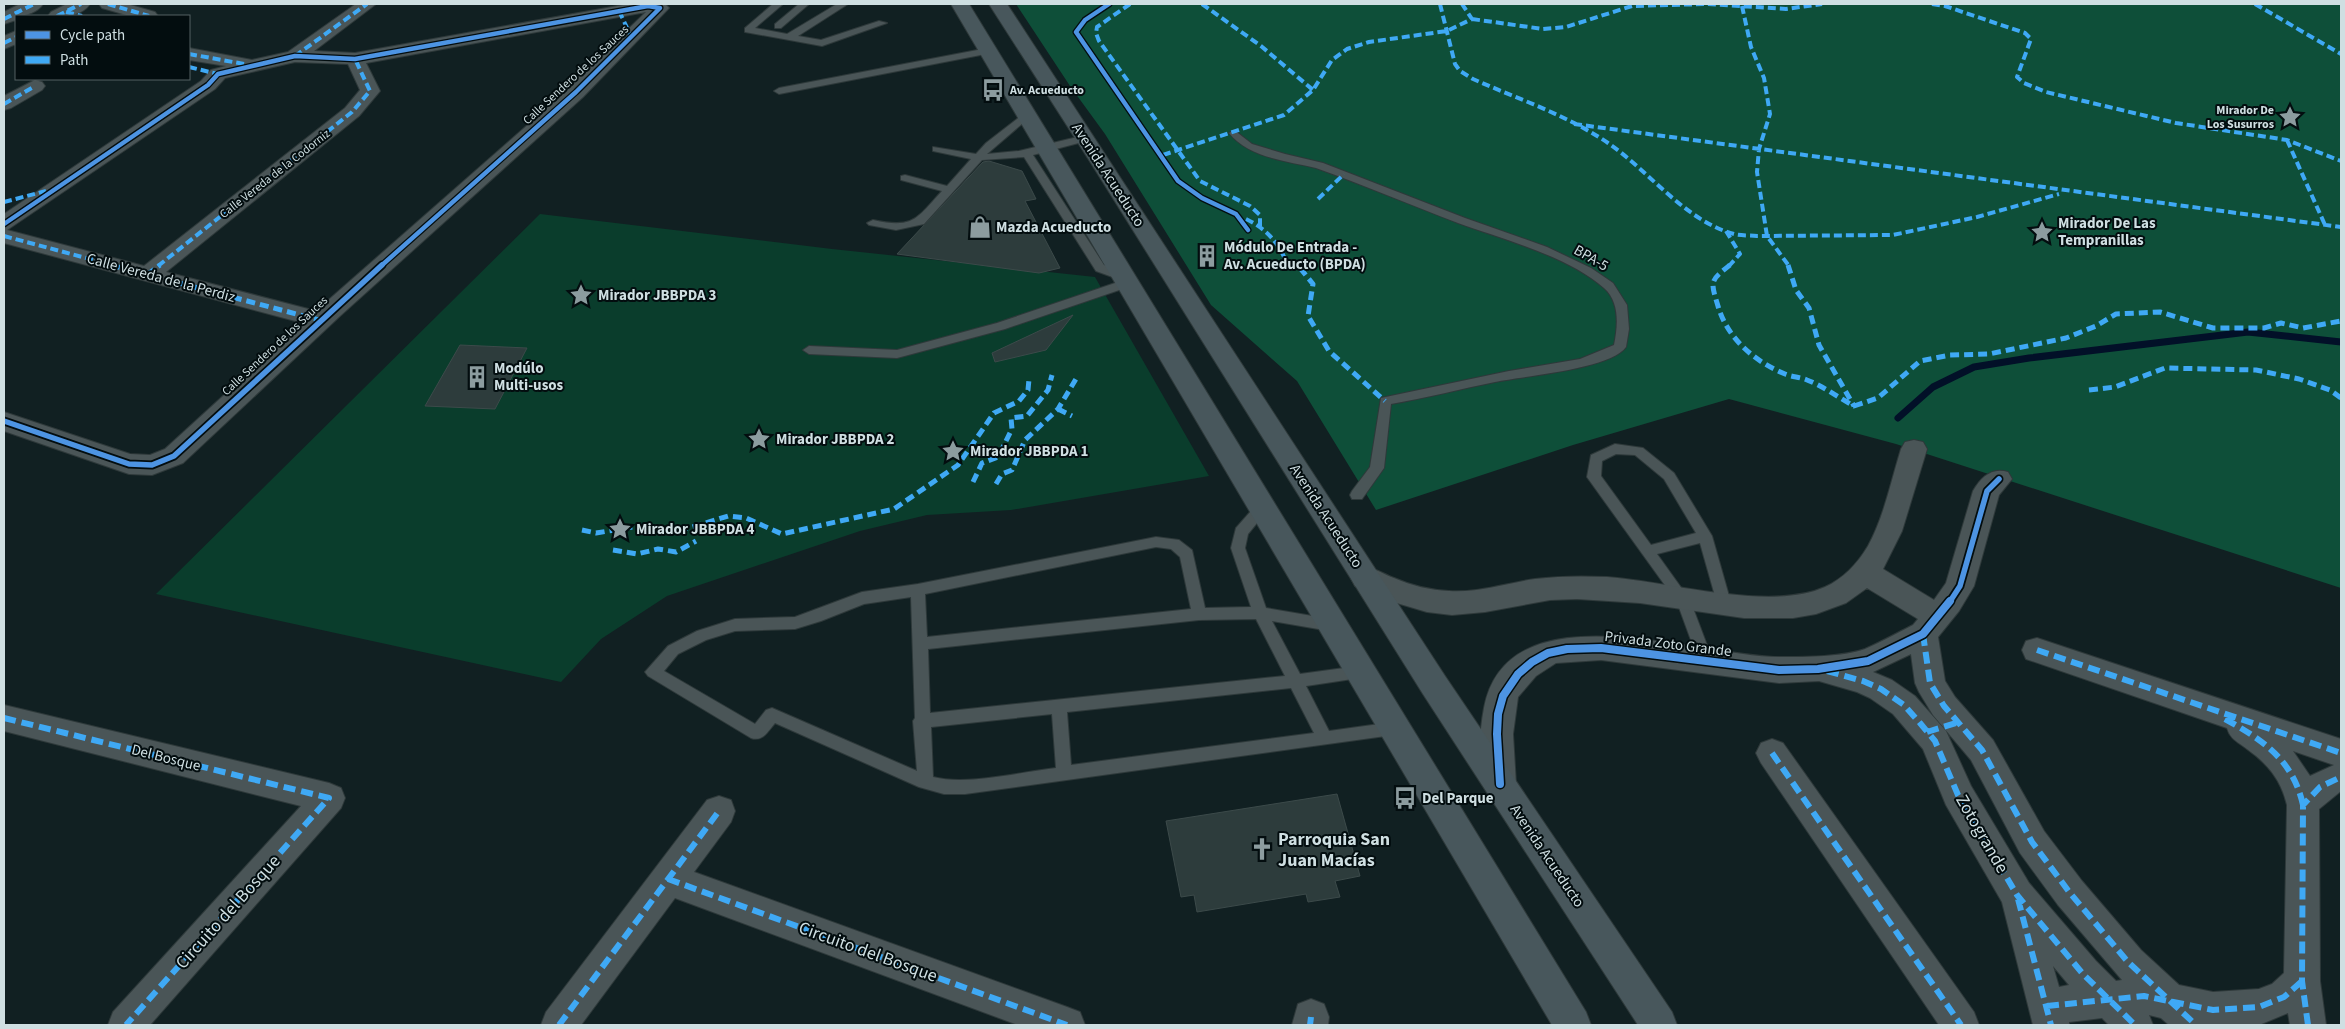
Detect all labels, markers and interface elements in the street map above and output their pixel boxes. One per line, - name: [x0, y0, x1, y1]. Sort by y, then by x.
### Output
- legend: [15, 15, 190, 80]
- street label: Calle Sendero de los Sauces: [519, 21, 633, 129]
- text: Cycle path: [60, 25, 125, 46]
- text: Path: [60, 50, 88, 71]
- bus stop icon: Av. Acueducto: [980, 77, 1006, 103]
- place label: Av. Acueducto: [1009, 82, 1084, 99]
- place label: Mirador De Los Susurros: [2207, 102, 2274, 133]
- place icon: Mirador De Los Susurros: [2277, 104, 2303, 130]
- street label: Avenida Acueducto: [1067, 119, 1149, 231]
- street label: Calle Vereda de la Codorniz: [216, 125, 334, 223]
- place label: Mirador De Las Tempranillas: [2058, 213, 2156, 251]
- shop icon: Mazda Acueducto: [967, 214, 993, 240]
- place label: Mazda Acueducto: [996, 217, 1111, 238]
- place icon: Mirador De Las Tempranillas: [2029, 219, 2055, 245]
- place label: Módulo De Entrada - Av. Acueducto (BPDA): [1223, 237, 1366, 275]
- street label: BPA-5: [1570, 240, 1612, 276]
- building icon: Módulo De Entrada - Av. Acueducto (BPDA): [1194, 243, 1220, 269]
- street label: Calle Vereda de la Perdiz: [85, 248, 237, 308]
- place icon: Mirador JBBPDA 3: [568, 282, 594, 308]
- place label: Mirador JBBPDA 3: [598, 285, 717, 306]
- street label: Calle Sendero de los Sauces: [218, 292, 332, 400]
- place label: Modúlo Multi-usos: [494, 358, 564, 396]
- building icon: Modúlo Multi-usos: [464, 364, 490, 390]
- place icon: Mirador JBBPDA 2: [746, 426, 772, 452]
- place label: Mirador JBBPDA 2: [776, 429, 895, 450]
- place icon: Mirador JBBPDA 1: [940, 438, 966, 464]
- place label: Mirador JBBPDA 1: [970, 441, 1089, 462]
- street label: Avenida Acueducto: [1285, 460, 1367, 572]
- place icon: Mirador JBBPDA 4: [607, 516, 633, 542]
- place label: Mirador JBBPDA 4: [636, 519, 755, 540]
- street label: Privada Zoto Grande: [1603, 626, 1733, 662]
- street label: Del Bosque: [129, 739, 203, 777]
- bus stop icon: Del Parque: [1392, 785, 1418, 811]
- place label: Del Parque: [1422, 788, 1494, 809]
- street label: Zotogrande: [1949, 790, 2015, 878]
- street label: Avenida Acueducto: [1505, 800, 1589, 912]
- place label: Parroquia San Juan Macías: [1278, 827, 1390, 873]
- church icon: Parroquia San Juan Macías: [1249, 836, 1275, 862]
- street label: Circuito del Bosque: [170, 849, 286, 975]
- street label: Circuito del Bosque: [795, 915, 941, 989]

